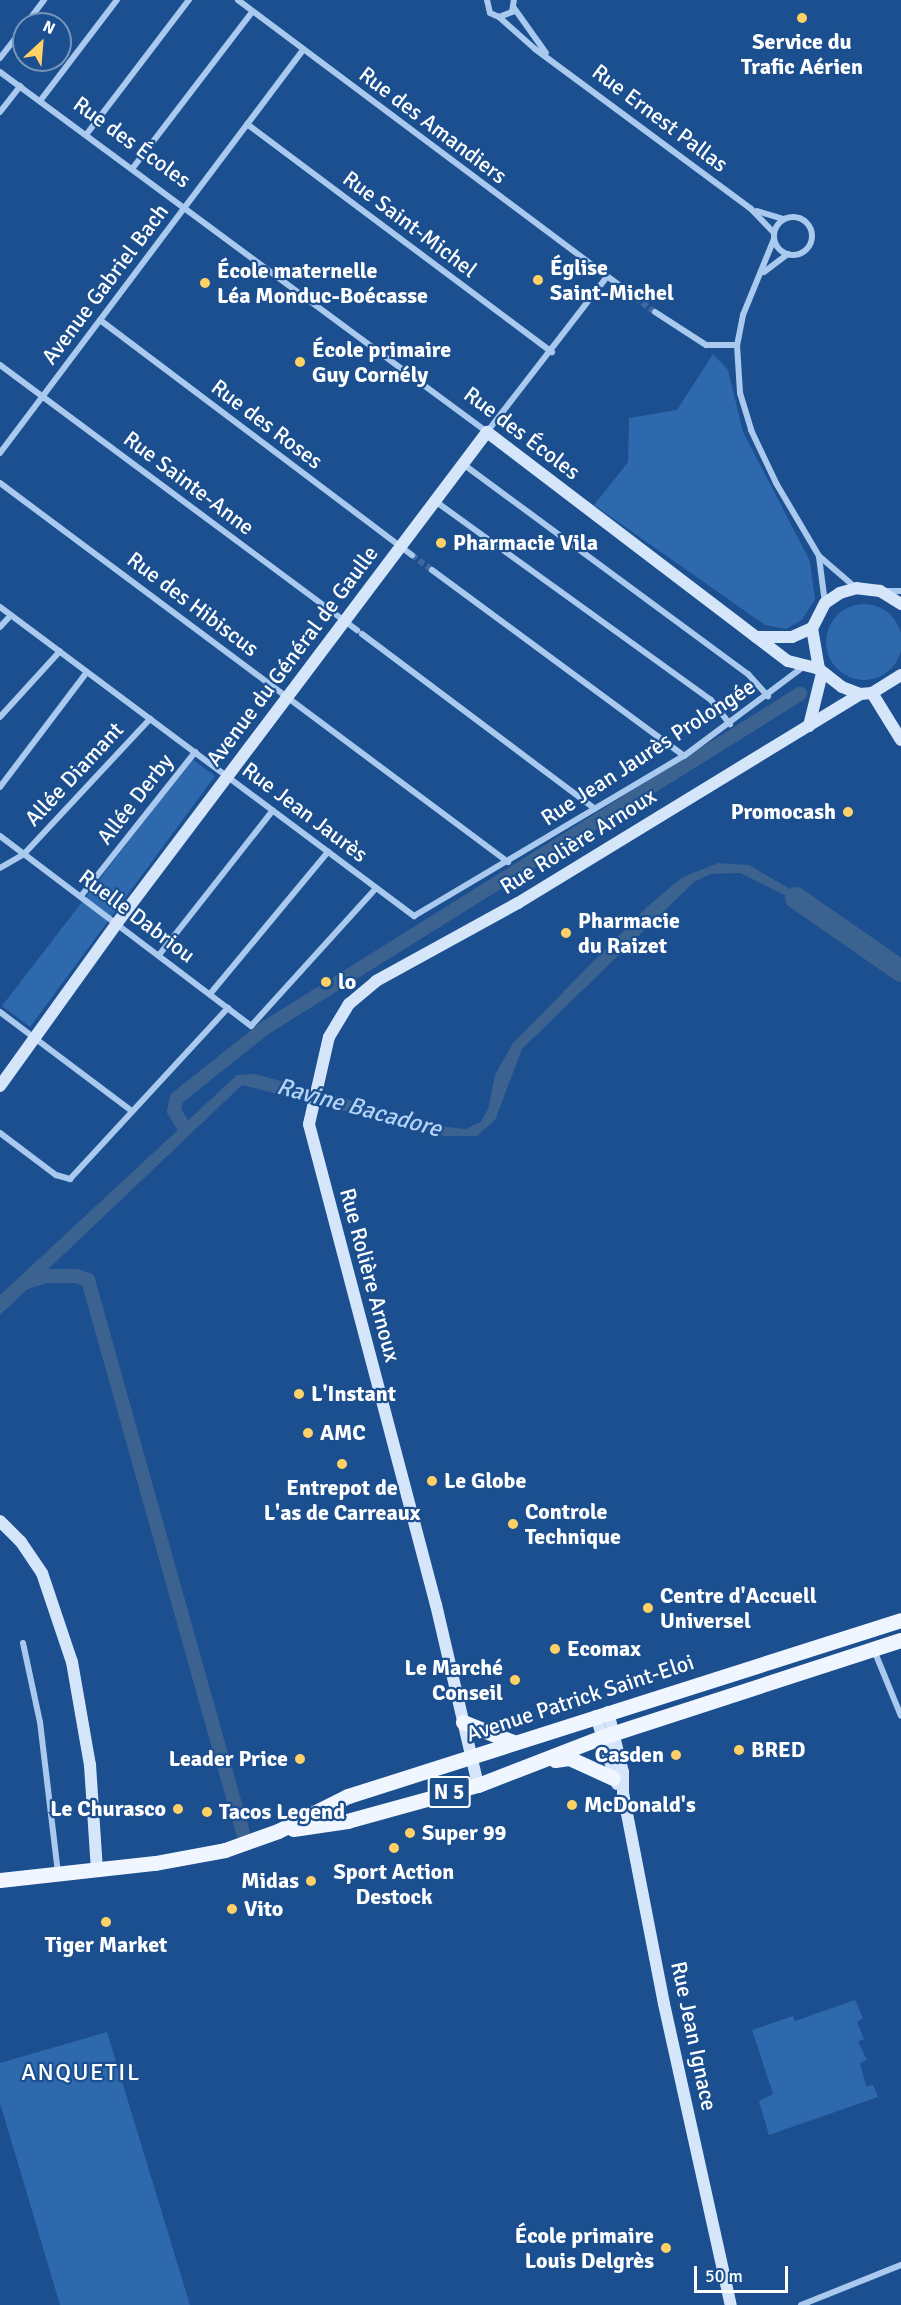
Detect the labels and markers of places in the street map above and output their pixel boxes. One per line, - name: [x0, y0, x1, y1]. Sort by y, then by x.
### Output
- marker: Service du Trafic Aérien: [795, 11, 809, 25]
- place label: Service du Trafic Aérien: [741, 28, 863, 80]
- place label: Église Saint-Michel: [550, 254, 674, 306]
- place label: École maternelle Léa Monduc-Boécasse: [217, 257, 428, 308]
- marker: Église Saint-Michel: [531, 273, 545, 287]
- marker: École maternelle Léa Monduc-Boécasse: [198, 276, 212, 290]
- place label: École primaire Guy Cornély: [312, 336, 451, 388]
- marker: École primaire Guy Cornély: [293, 355, 307, 369]
- place label: Pharmacie Vila: [453, 530, 598, 556]
- marker: Pharmacie Vila: [434, 536, 448, 550]
- place label: Promocash: [731, 799, 836, 825]
- marker: Promocash: [841, 805, 855, 819]
- place label: Pharmacie du Raizet: [578, 907, 680, 958]
- marker: Pharmacie du Raizet: [559, 926, 573, 940]
- place label: lo: [338, 969, 356, 995]
- marker: lo: [319, 975, 333, 989]
- place label: L'Instant: [311, 1381, 396, 1407]
- marker: L'Instant: [292, 1387, 306, 1401]
- place label: AMC: [320, 1420, 366, 1446]
- marker: AMC: [301, 1426, 315, 1440]
- marker: Entrepot de L'as de Carreaux: [335, 1457, 349, 1471]
- place label: Le Globe: [444, 1468, 526, 1494]
- place label: Entrepot de L'as de Carreaux: [264, 1474, 420, 1526]
- marker: Le Globe: [425, 1474, 439, 1488]
- place label: Controle Technique: [525, 1498, 621, 1550]
- marker: Controle Technique: [506, 1517, 520, 1531]
- place label: Centre d'Accuell Universel: [660, 1582, 817, 1634]
- marker: Centre d'Accuell Universel: [641, 1601, 655, 1615]
- place label: Ecomax: [567, 1636, 641, 1662]
- marker: Ecomax: [548, 1642, 562, 1656]
- place label: Le Marché Conseil: [405, 1654, 503, 1706]
- marker: Le Marché Conseil: [508, 1673, 522, 1687]
- place label: BRED: [751, 1737, 805, 1763]
- place label: Casden: [595, 1742, 664, 1768]
- marker: BRED: [732, 1743, 746, 1757]
- place label: Leader Price: [169, 1746, 288, 1772]
- marker: Casden: [669, 1748, 683, 1762]
- marker: Leader Price: [293, 1752, 307, 1766]
- place label: McDonald's: [584, 1792, 696, 1818]
- place label: Le Churasco: [50, 1796, 166, 1822]
- marker: McDonald's: [565, 1798, 579, 1812]
- place label: Tacos Legend: [219, 1799, 345, 1825]
- marker: Le Churasco: [171, 1802, 185, 1816]
- marker: Tacos Legend: [200, 1805, 214, 1819]
- place label: Super 99: [422, 1820, 506, 1846]
- marker: Super 99: [403, 1826, 417, 1840]
- marker: Sport Action Destock: [387, 1841, 401, 1855]
- place label: Sport Action Destock: [334, 1858, 454, 1910]
- place label: Midas: [241, 1868, 299, 1894]
- marker: Midas: [304, 1874, 318, 1888]
- place label: Vito: [244, 1896, 283, 1922]
- marker: Vito: [225, 1902, 239, 1916]
- marker: Tiger Market: [99, 1915, 113, 1929]
- place label: Tiger Market: [45, 1932, 167, 1958]
- place label: École primaire Louis Delgrès: [515, 2222, 654, 2274]
- marker: École primaire Louis Delgrès: [659, 2241, 673, 2255]

